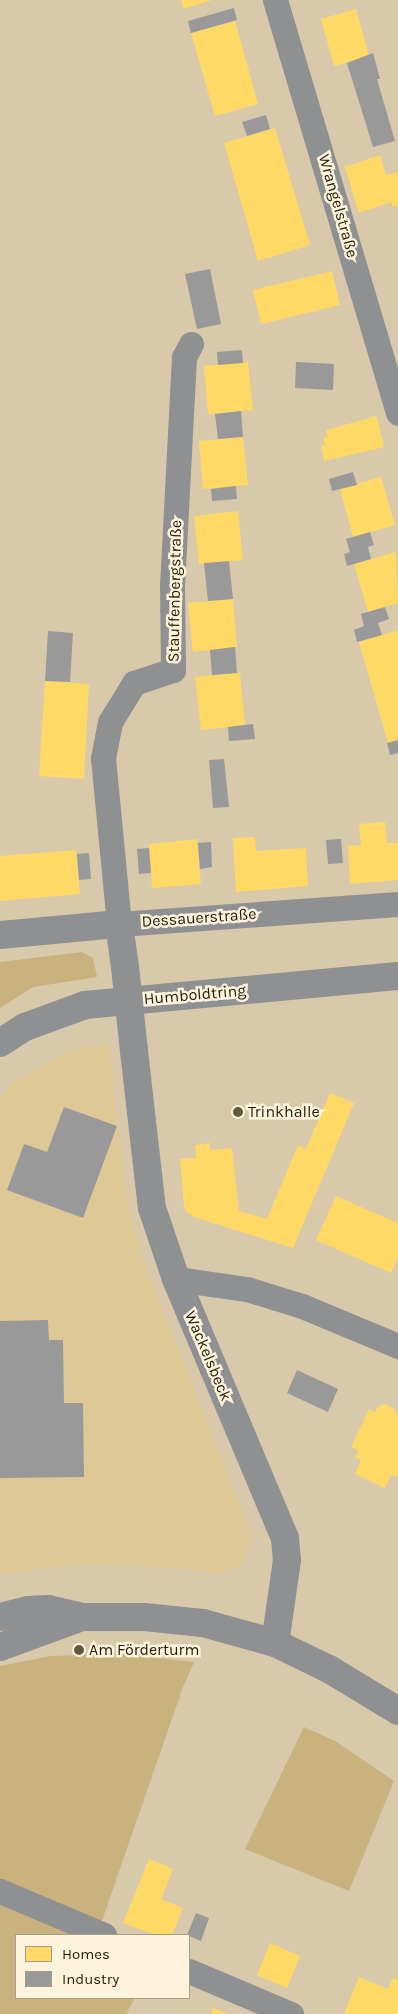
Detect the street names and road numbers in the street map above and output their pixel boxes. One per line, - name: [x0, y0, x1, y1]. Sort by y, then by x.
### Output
- street label: Wrangelstraße: [314, 152, 362, 260]
- street label: Stauffenbergstraße: [164, 520, 186, 662]
- street label: Dessauerstraße: [141, 904, 257, 932]
- street label: Humboldtring: [143, 981, 247, 1009]
- street label: Wackelsbeck: [180, 1308, 236, 1404]

